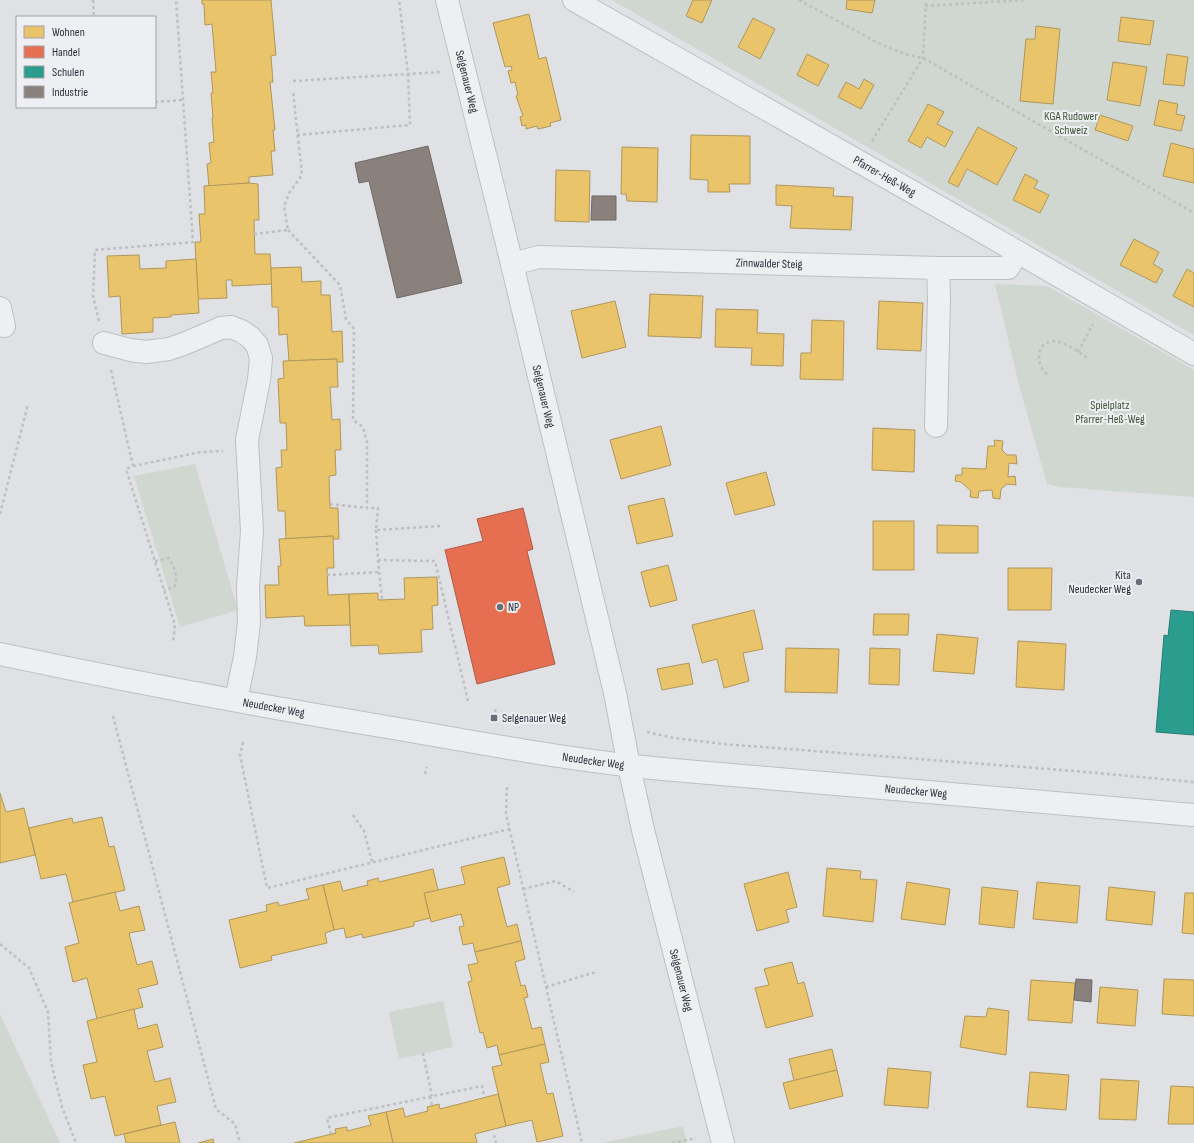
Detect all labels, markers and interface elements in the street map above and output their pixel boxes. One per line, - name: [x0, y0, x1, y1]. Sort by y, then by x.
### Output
- legend: [16, 16, 156, 108]
- text: Wohnen: [52, 25, 85, 40]
- text: Handel: [52, 45, 80, 60]
- street label: Selgenauer Weg: [452, 49, 482, 115]
- text: Schulen: [52, 65, 84, 80]
- text: Industrie: [52, 85, 88, 100]
- park label: KGA Rudower Schweiz: [1044, 109, 1098, 138]
- street label: Pfarrer-Heß-Weg: [850, 152, 919, 200]
- street label: Zinnwalder Steig: [735, 255, 803, 272]
- street label: Selgenauer Weg: [529, 363, 559, 429]
- park label: Spielplatz Pfarrer-Heß-Weg: [1075, 398, 1145, 427]
- place label: Kita Neudecker Weg: [1069, 568, 1131, 597]
- marker: Kita Neudecker Weg: [1134, 577, 1144, 587]
- place label: NP: [508, 600, 519, 615]
- marker: NP: [495, 602, 505, 612]
- street label: Neudecker Weg: [242, 695, 306, 720]
- place label: Selgenauer Weg: [502, 711, 566, 726]
- marker: Selgenauer Weg: [489, 713, 499, 723]
- street label: Neudecker Weg: [561, 749, 625, 772]
- street label: Neudecker Weg: [884, 781, 948, 801]
- street label: Selgenauer Weg: [666, 947, 697, 1013]

